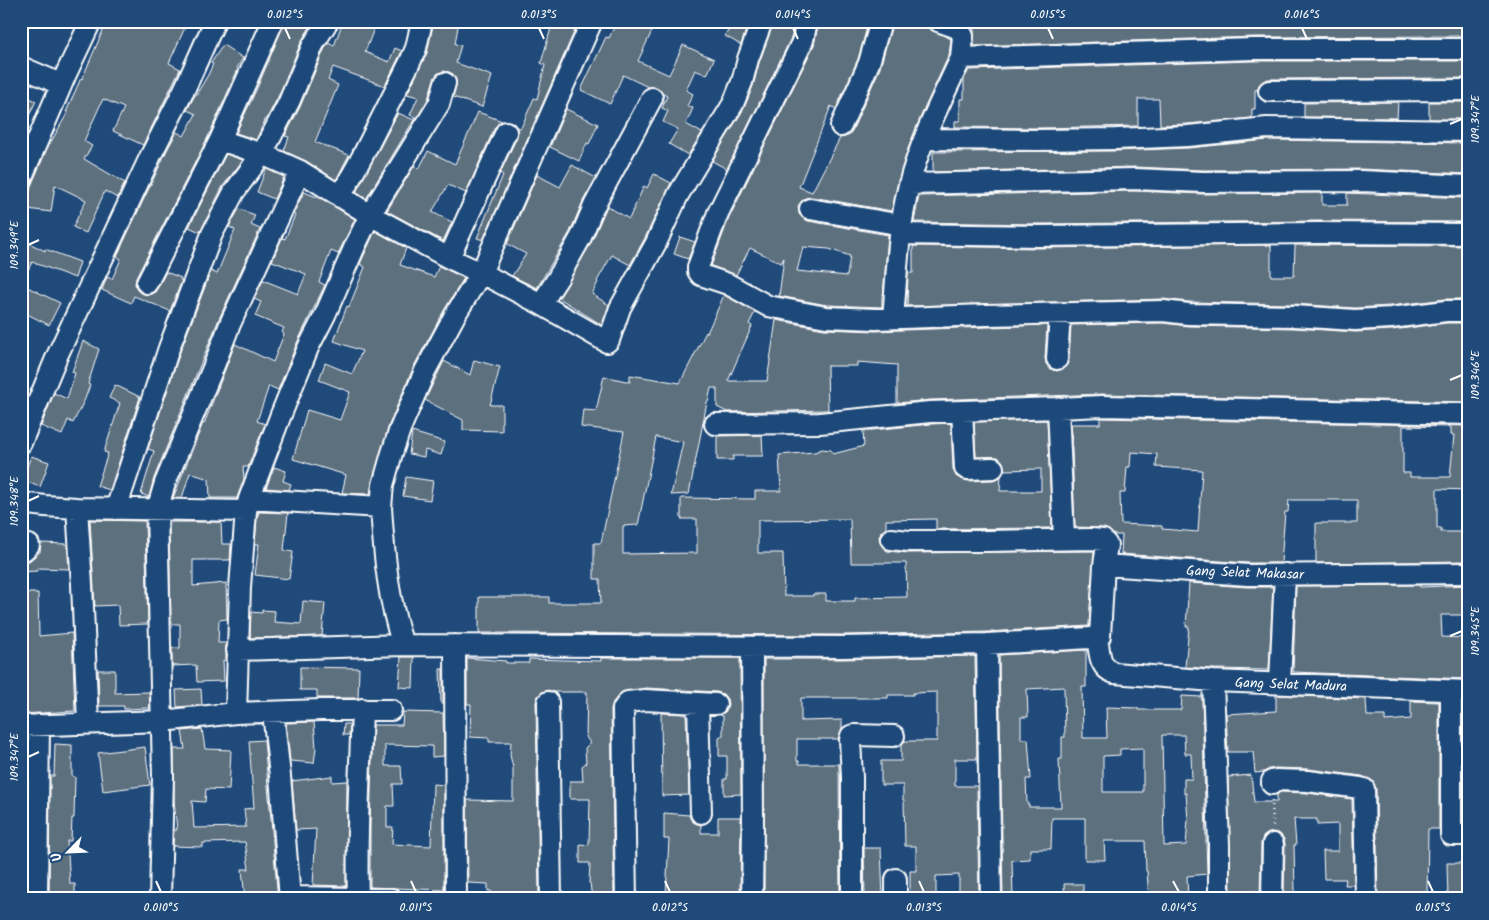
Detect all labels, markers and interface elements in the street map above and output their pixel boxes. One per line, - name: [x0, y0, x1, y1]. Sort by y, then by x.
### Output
- text: 0.012°S: [267, 5, 304, 24]
- text: 0.013°S: [521, 5, 558, 24]
- text: 0.014°S: [775, 5, 811, 24]
- text: 0.015°S: [1030, 5, 1066, 24]
- text: 0.016°S: [1284, 5, 1320, 24]
- text: 109.347°E: [1466, 94, 1485, 143]
- text: 109.349°E: [5, 220, 24, 269]
- text: 109.346°E: [1466, 349, 1485, 400]
- text: 109.348°E: [5, 475, 24, 526]
- street label: Gang Selat Makasar: [1186, 560, 1305, 586]
- text: 109.345°E: [1466, 605, 1485, 656]
- street label: Gang Selat Madura: [1235, 672, 1347, 698]
- text: 109.347°E: [5, 732, 24, 781]
- north arrow: [42, 828, 92, 878]
- text: U: [45, 848, 69, 865]
- text: 0.010°S: [143, 898, 179, 917]
- text: 0.011°S: [400, 898, 433, 917]
- text: 0.012°S: [652, 898, 689, 917]
- text: 0.013°S: [906, 898, 943, 917]
- text: 0.014°S: [1161, 898, 1197, 917]
- text: 0.015°S: [1415, 898, 1451, 917]

